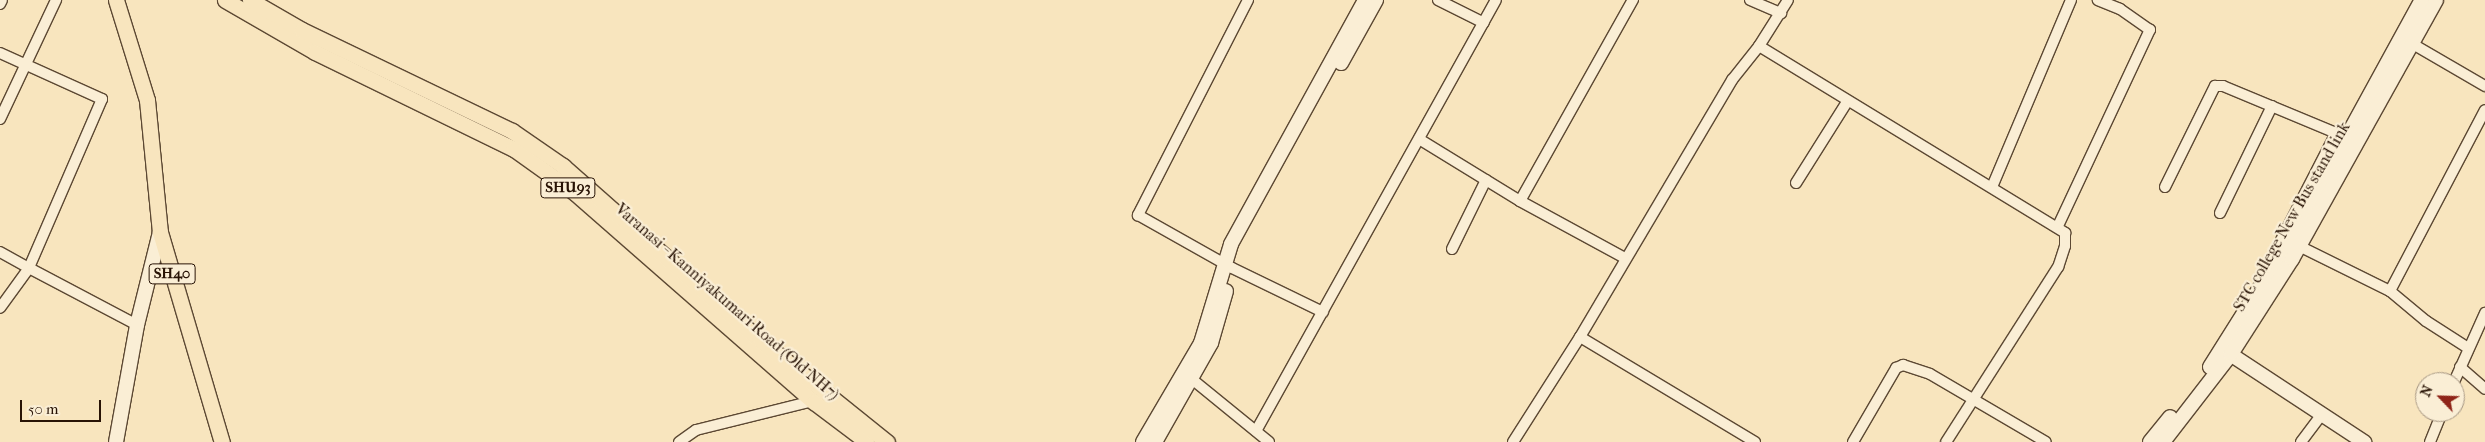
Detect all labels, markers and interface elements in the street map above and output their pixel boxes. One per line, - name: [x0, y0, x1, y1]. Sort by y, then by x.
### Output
- street label: STC college New Bus stand link: [2230, 119, 2354, 315]
- road number: SHU93: [539, 176, 597, 200]
- street label: Varanasi - Kanniyakumari Road (Old NH7): [611, 200, 843, 404]
- road number: SH40: [148, 262, 196, 286]
- north arrow: [2415, 372, 2465, 422]
- text: N: [2417, 383, 2437, 399]
- scale bar: [22, 390, 104, 422]
- text: 50 m: [28, 400, 58, 418]

